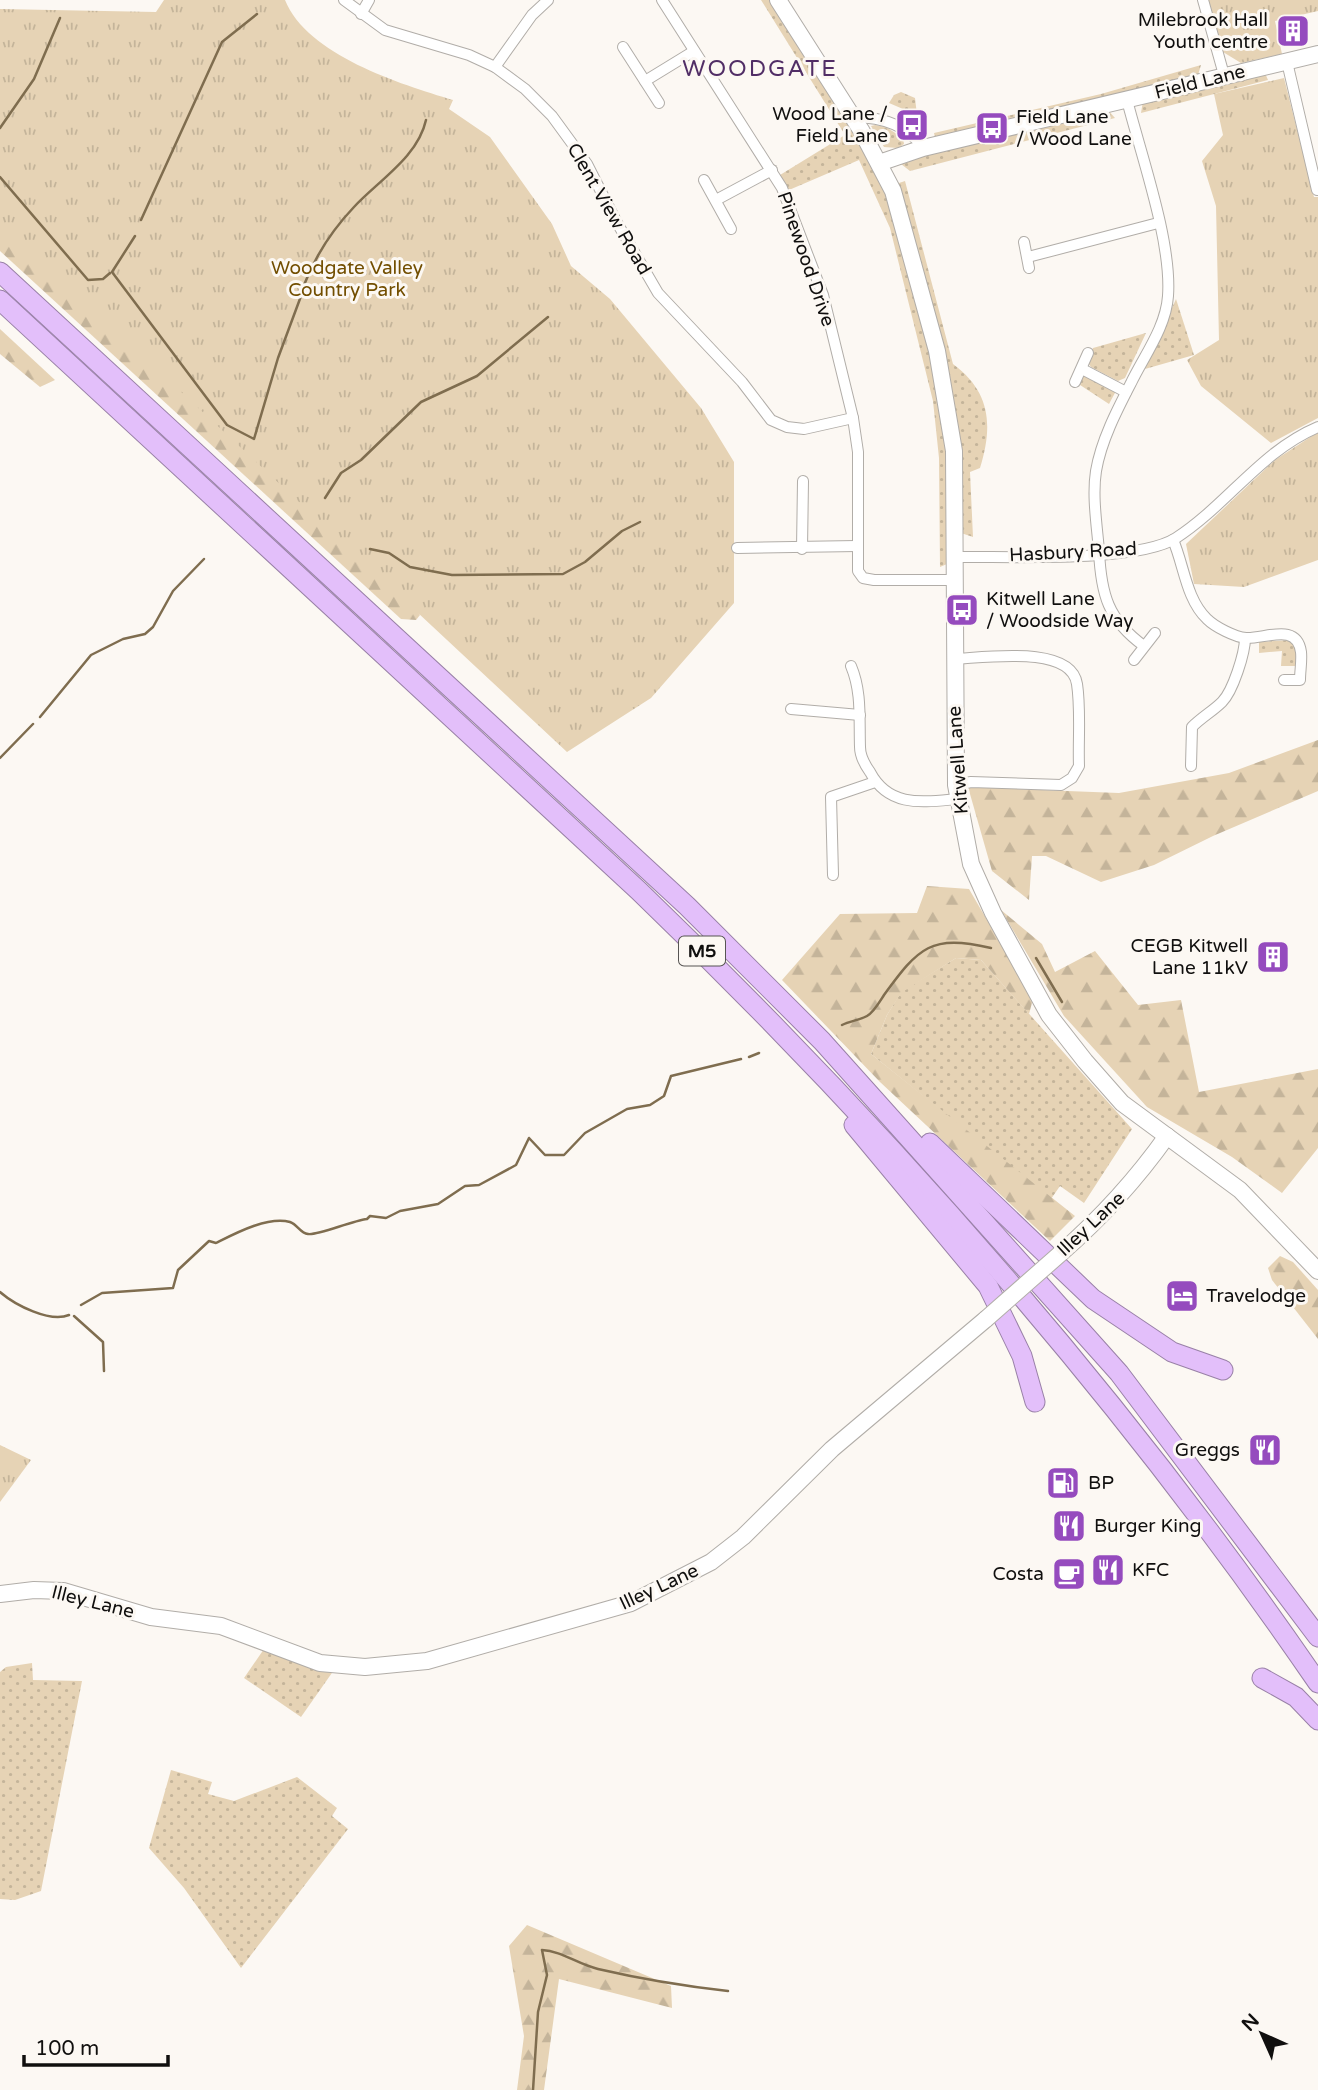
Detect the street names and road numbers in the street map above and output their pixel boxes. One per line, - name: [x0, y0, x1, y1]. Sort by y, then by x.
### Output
- street label: Field Lane: [1152, 60, 1248, 104]
- street label: Clent View Road: [562, 139, 656, 279]
- street label: Pinewood Drive: [773, 189, 839, 329]
- street label: Hasbury Road: [1009, 538, 1137, 566]
- street label: Kitwell Lane: [943, 705, 973, 815]
- road number: M5: [679, 936, 725, 966]
- street label: Illey Lane: [1053, 1187, 1129, 1261]
- street label: Illey Lane: [616, 1559, 702, 1615]
- street label: Illey Lane: [49, 1581, 137, 1623]

